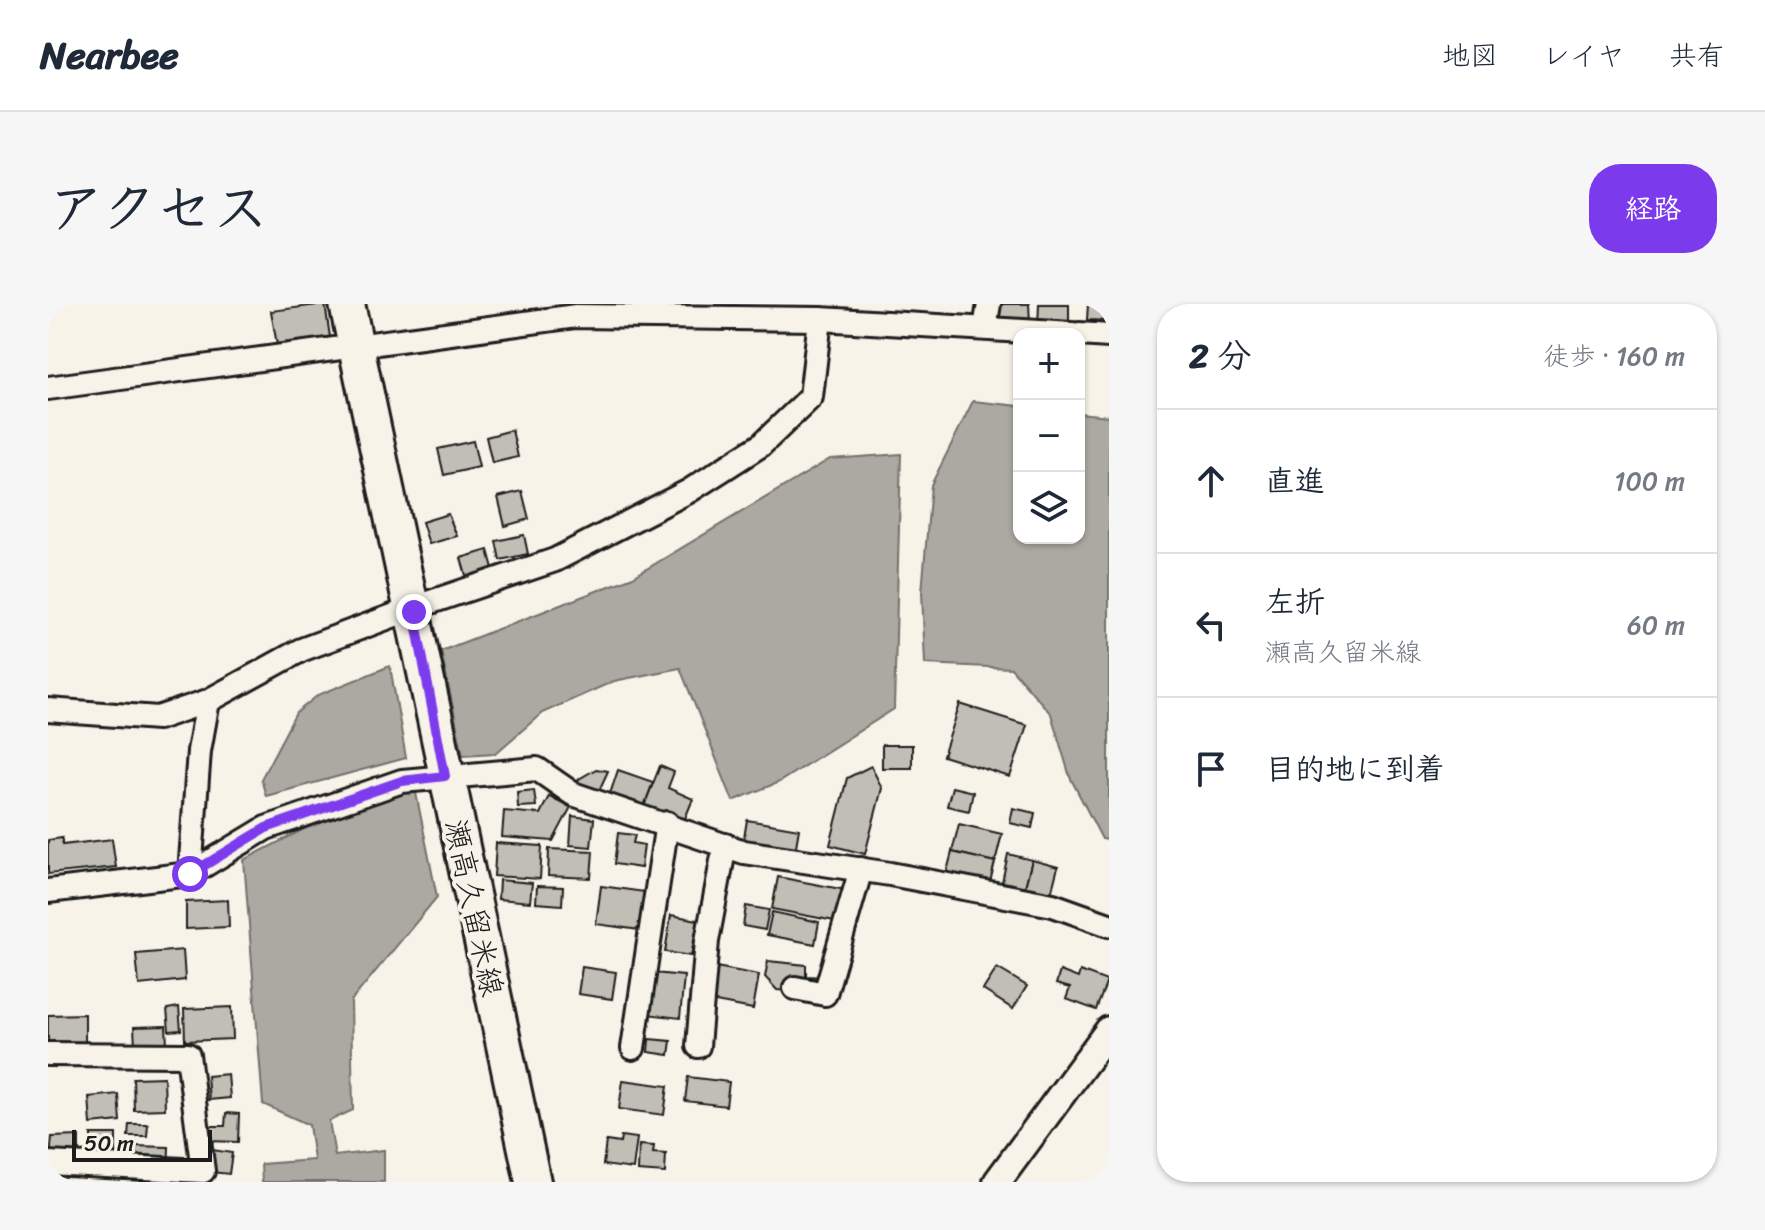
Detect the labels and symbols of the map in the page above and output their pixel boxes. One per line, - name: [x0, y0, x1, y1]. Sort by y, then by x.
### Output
- route end: [396, 594, 432, 630]
- street label: 瀬高久留米線: [429, 814, 519, 1002]
- route start: [172, 856, 208, 892]
- scale bar: [72, 1126, 212, 1162]

